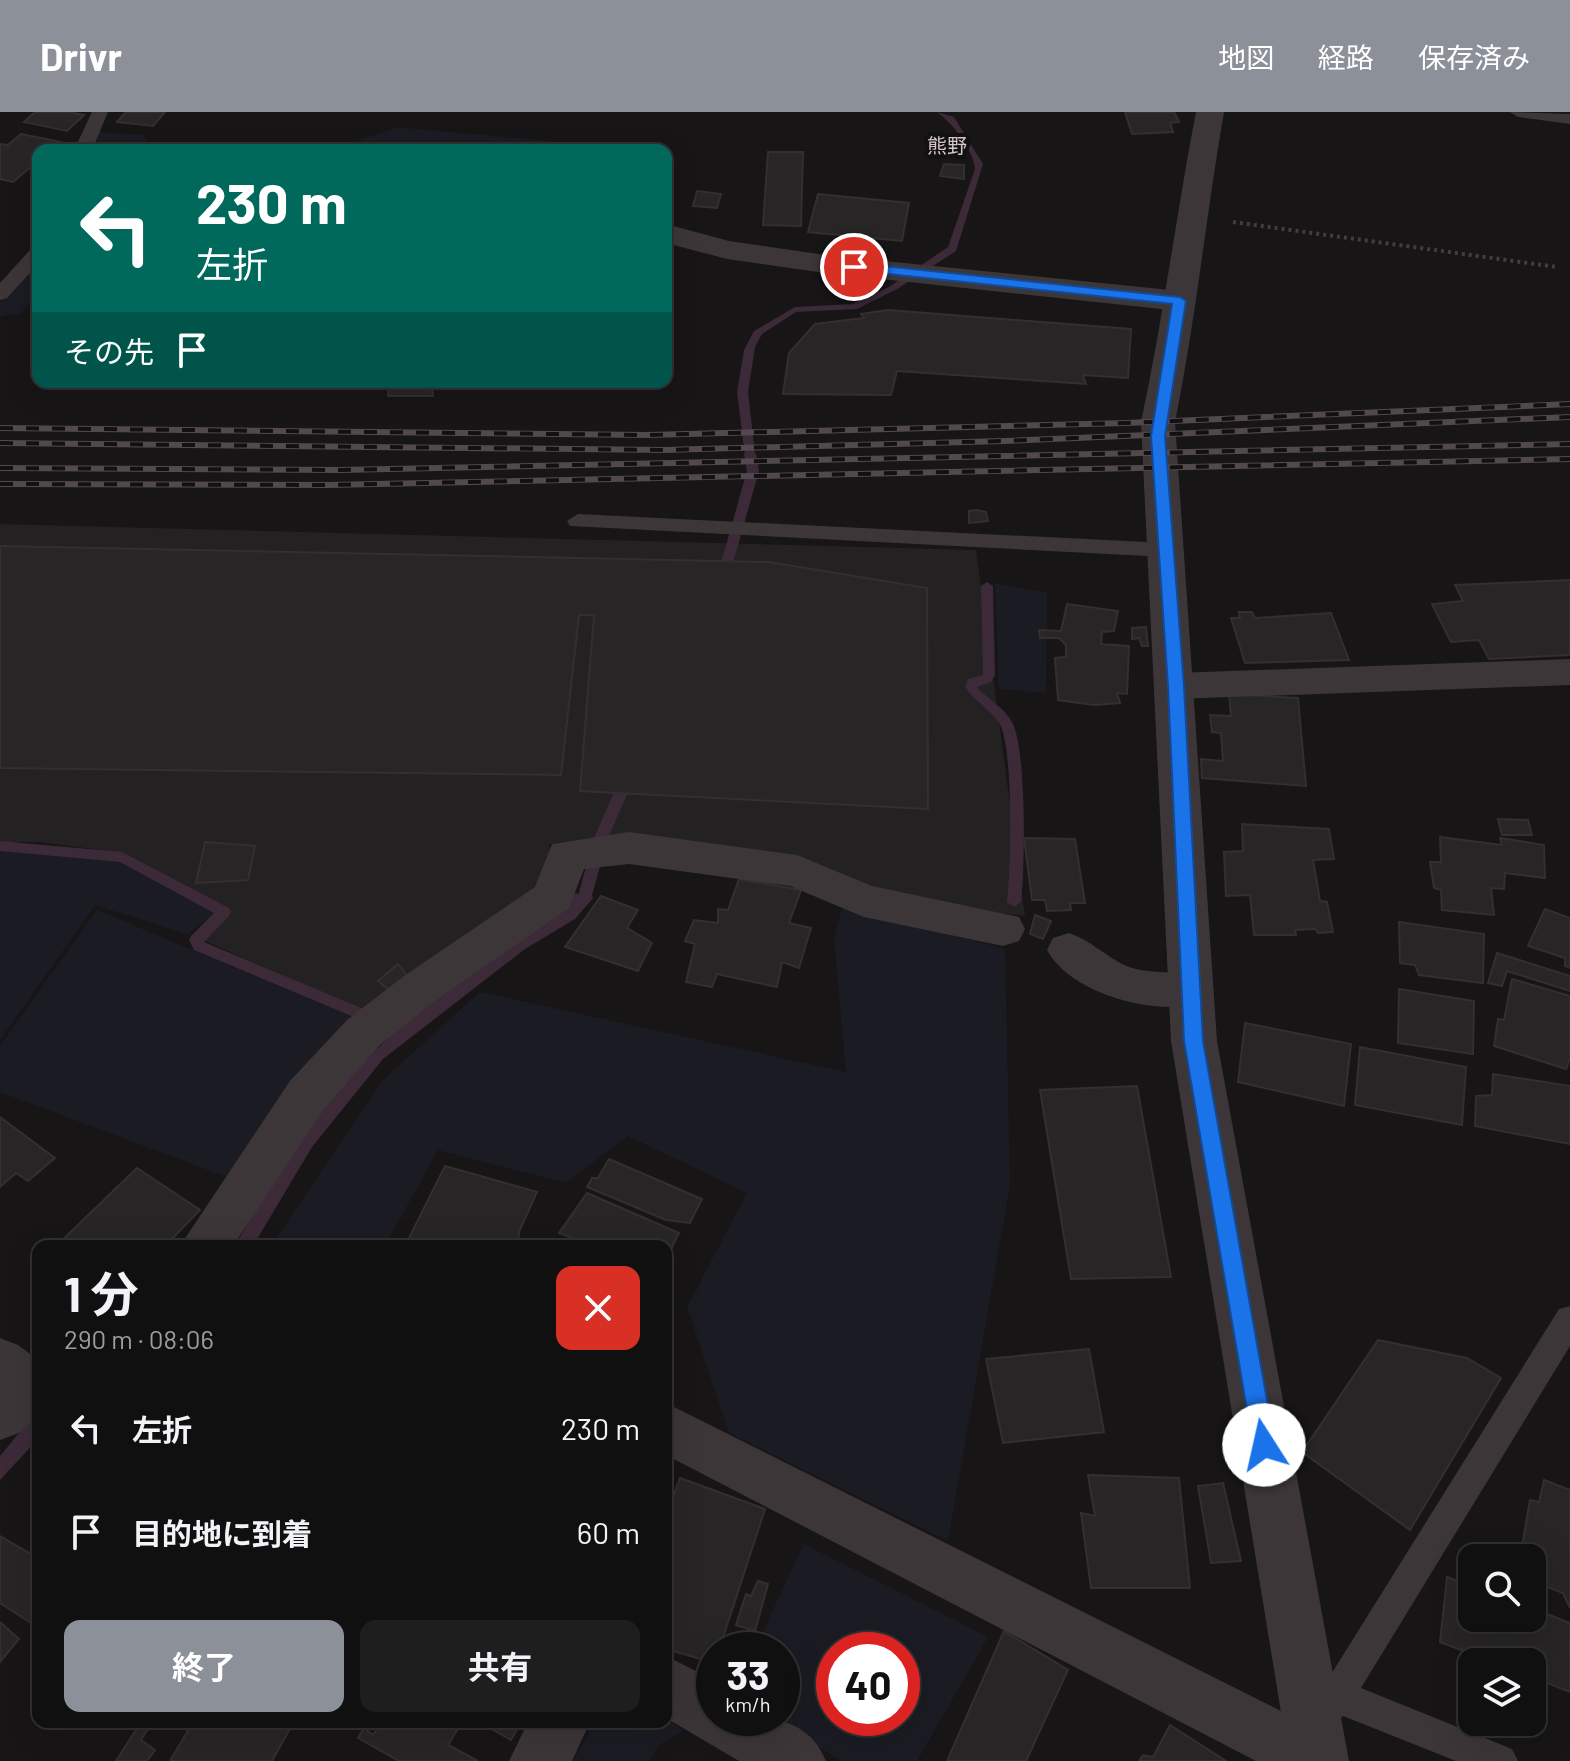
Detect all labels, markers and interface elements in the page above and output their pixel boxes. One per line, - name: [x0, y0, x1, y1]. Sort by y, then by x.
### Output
- text: Drivr: [40, 33, 122, 79]
- text: 地図: [1218, 40, 1274, 74]
- text: 経路: [1318, 40, 1374, 74]
- text: 保存済み: [1418, 40, 1530, 74]
- district label: 熊野: [927, 133, 967, 157]
- text: 230 m: [196, 168, 347, 235]
- icon: left: [64, 176, 168, 280]
- pin: [820, 233, 888, 301]
- text: 左折: [196, 242, 268, 285]
- icon: arrive: [832, 245, 876, 289]
- icon: arrive: [170, 328, 214, 372]
- text: その先: [64, 333, 154, 369]
- text: 1 分: [64, 1264, 139, 1322]
- button: close: [556, 1266, 640, 1350]
- text: 290 m · 08:06: [64, 1323, 214, 1354]
- position arrow: [1222, 1403, 1306, 1487]
- icon: left: [64, 1406, 108, 1450]
- text: 230 m: [561, 1410, 640, 1446]
- text: 左折: [132, 1411, 192, 1447]
- icon: arrive: [64, 1510, 108, 1554]
- text: 60 m: [577, 1514, 640, 1550]
- text: 目的地に到着: [132, 1515, 312, 1551]
- map controls: [1458, 1544, 1546, 1736]
- button: search: [1458, 1544, 1546, 1632]
- button: 終了: [64, 1620, 344, 1712]
- button: 共有: [360, 1620, 640, 1712]
- speed limit sign: 40: [816, 1632, 920, 1736]
- button: layers: [1458, 1648, 1546, 1736]
- text: 33: [726, 1650, 770, 1698]
- text: km/h: [725, 1692, 771, 1716]

